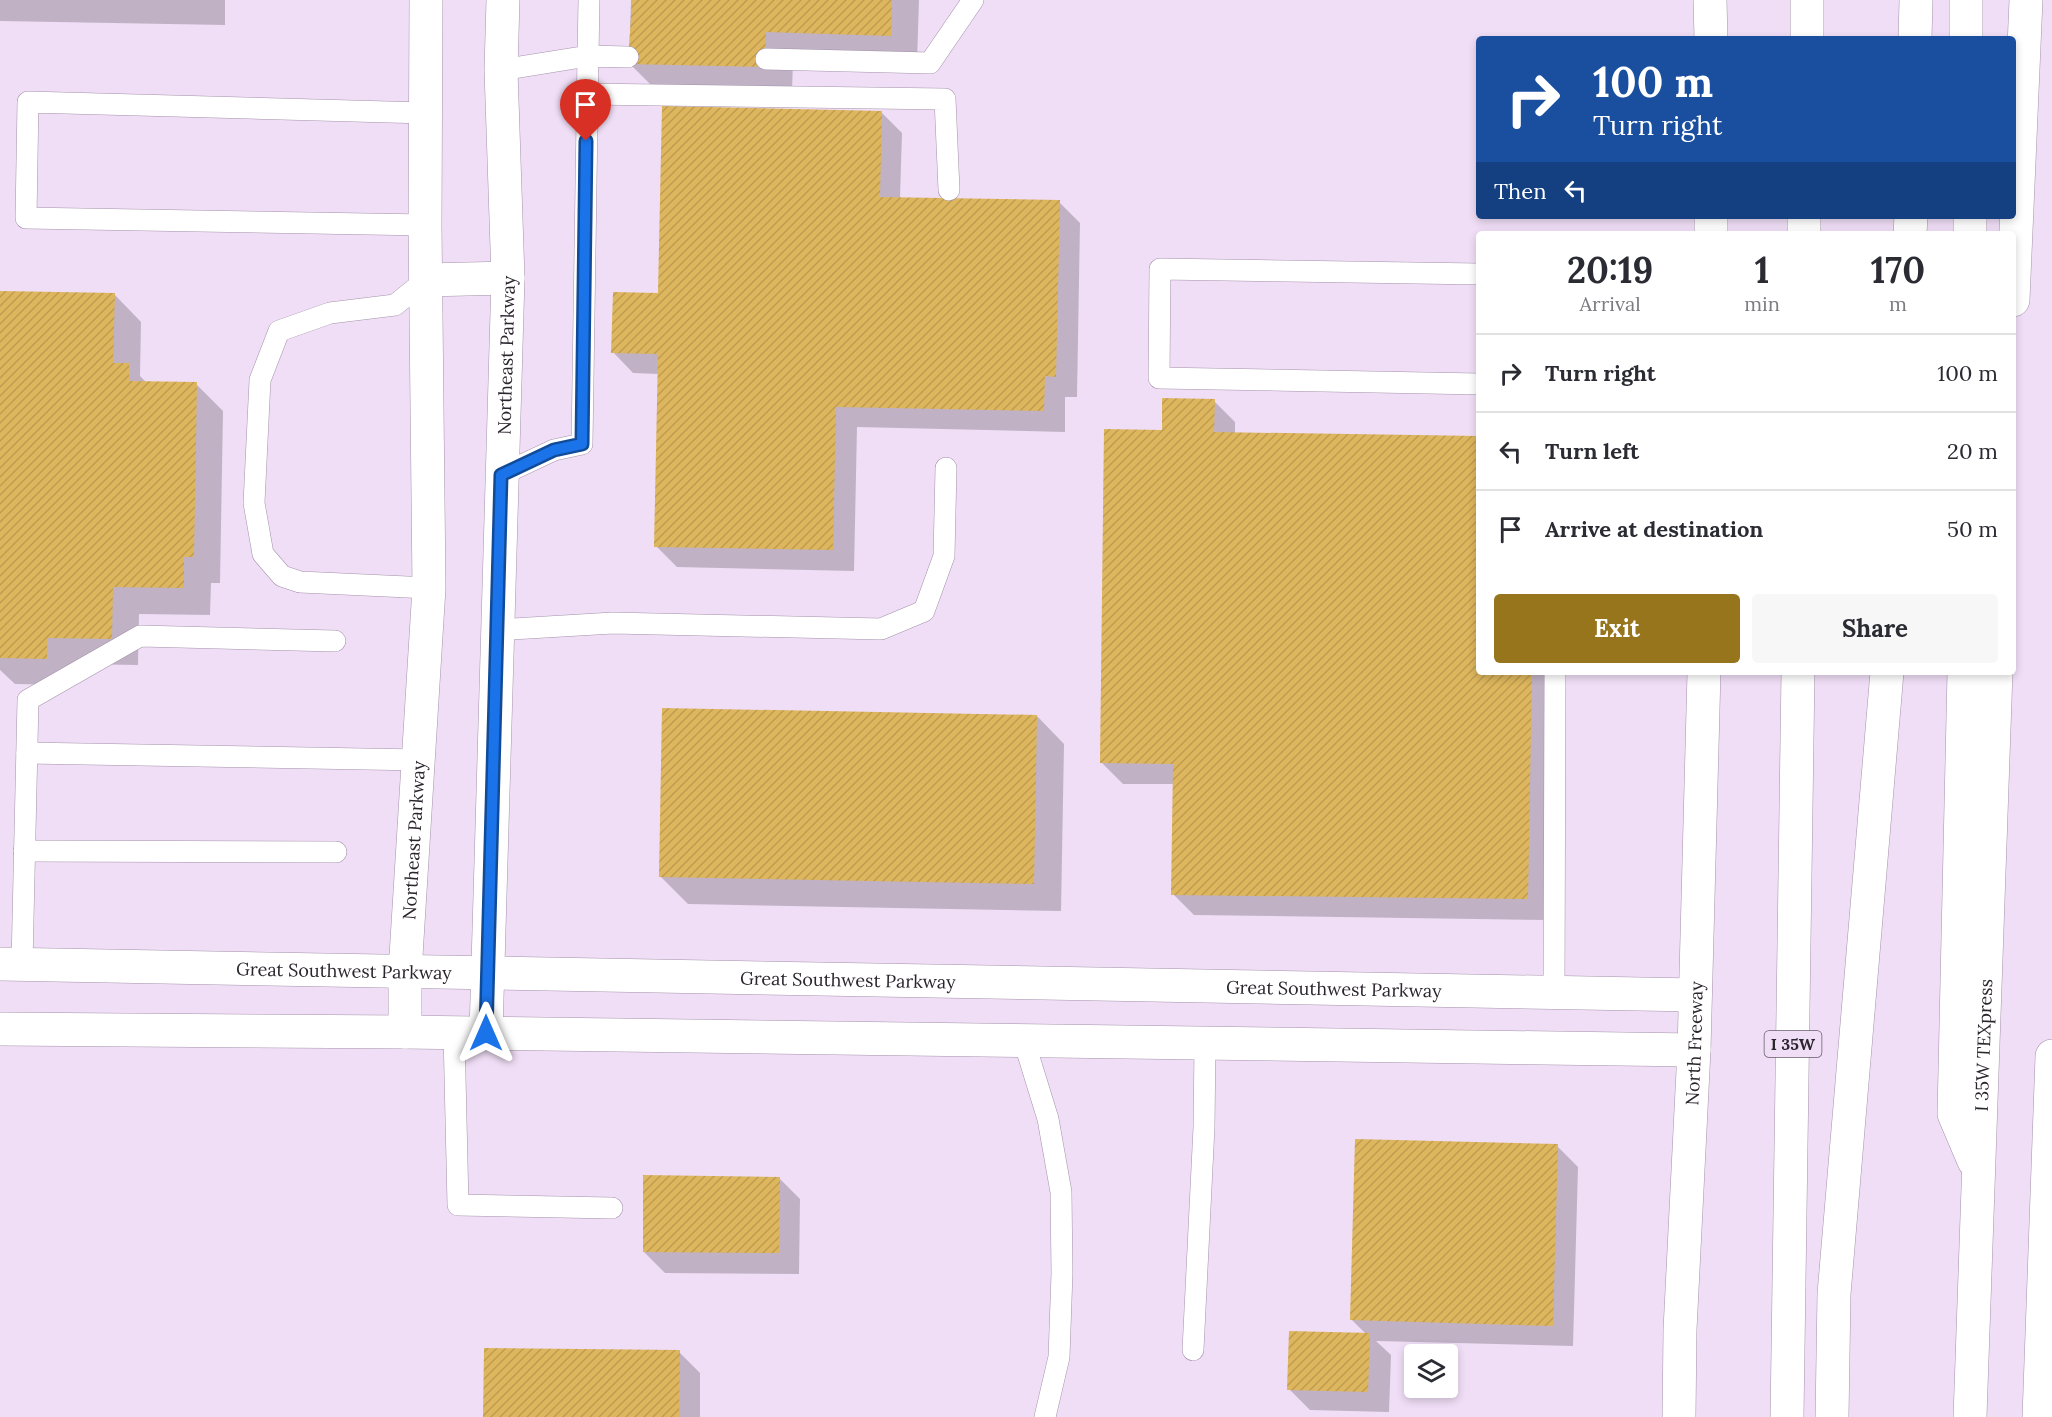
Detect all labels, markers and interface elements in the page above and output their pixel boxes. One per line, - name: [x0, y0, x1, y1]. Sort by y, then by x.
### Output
- text: 100 m: [1593, 55, 1713, 109]
- icon: right: [1494, 60, 1572, 138]
- pin: [560, 79, 611, 141]
- icon: arrive: [569, 88, 602, 121]
- text: Turn right: [1593, 108, 1722, 142]
- icon: left: [1559, 174, 1592, 207]
- text: Then: [1494, 177, 1547, 205]
- text: 20:19: [1567, 247, 1653, 293]
- text: 1: [1755, 247, 1769, 293]
- text: 170: [1871, 247, 1925, 293]
- street label: Northeast Parkway: [492, 275, 520, 435]
- text: Arrival: [1580, 291, 1641, 316]
- text: min: [1744, 291, 1780, 316]
- text: m: [1889, 291, 1907, 316]
- icon: right: [1494, 357, 1527, 390]
- text: Turn right: [1545, 359, 1656, 387]
- text: 100 m: [1937, 359, 1998, 387]
- icon: left: [1494, 435, 1527, 468]
- text: Turn left: [1545, 437, 1639, 465]
- text: 20 m: [1947, 437, 1998, 465]
- icon: arrive: [1494, 513, 1527, 546]
- text: Arrive at destination: [1545, 515, 1763, 543]
- text: 50 m: [1947, 515, 1998, 543]
- button: Exit: [1494, 594, 1740, 663]
- button: Share: [1752, 594, 1998, 663]
- street label: Northeast Parkway: [397, 760, 430, 920]
- street label: Great Southwest Parkway: [236, 957, 452, 984]
- street label: Great Southwest Parkway: [740, 966, 956, 993]
- street label: Great Southwest Parkway: [1226, 975, 1442, 1002]
- street label: I 35W TEXpress: [1969, 979, 1997, 1112]
- street label: North Freeway: [1680, 981, 1707, 1106]
- position arrow: [454, 1001, 518, 1065]
- road number: I 35W: [1764, 1031, 1822, 1057]
- map controls: [1404, 1344, 1458, 1398]
- button: layers: [1404, 1344, 1458, 1398]

